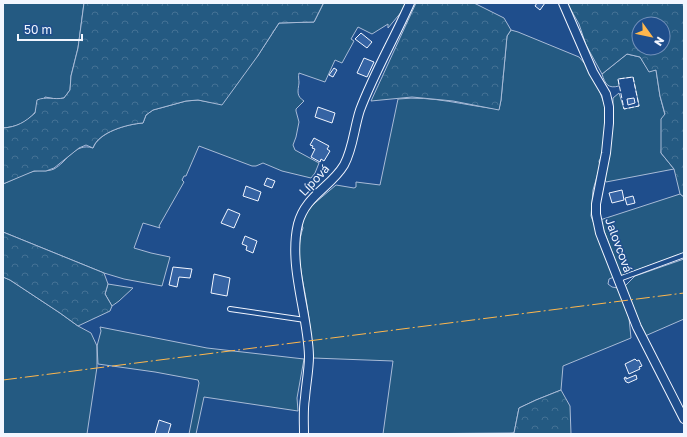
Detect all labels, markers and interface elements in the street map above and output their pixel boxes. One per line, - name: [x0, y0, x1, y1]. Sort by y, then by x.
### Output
- scale bar: [18, 16, 82, 42]
- north arrow: [631, 16, 671, 56]
- text: 50 m: [24, 22, 52, 37]
- text: N: [652, 35, 668, 49]
- street label: Lípová: [296, 161, 332, 199]
- street label: Jalovcová: [602, 216, 636, 274]

